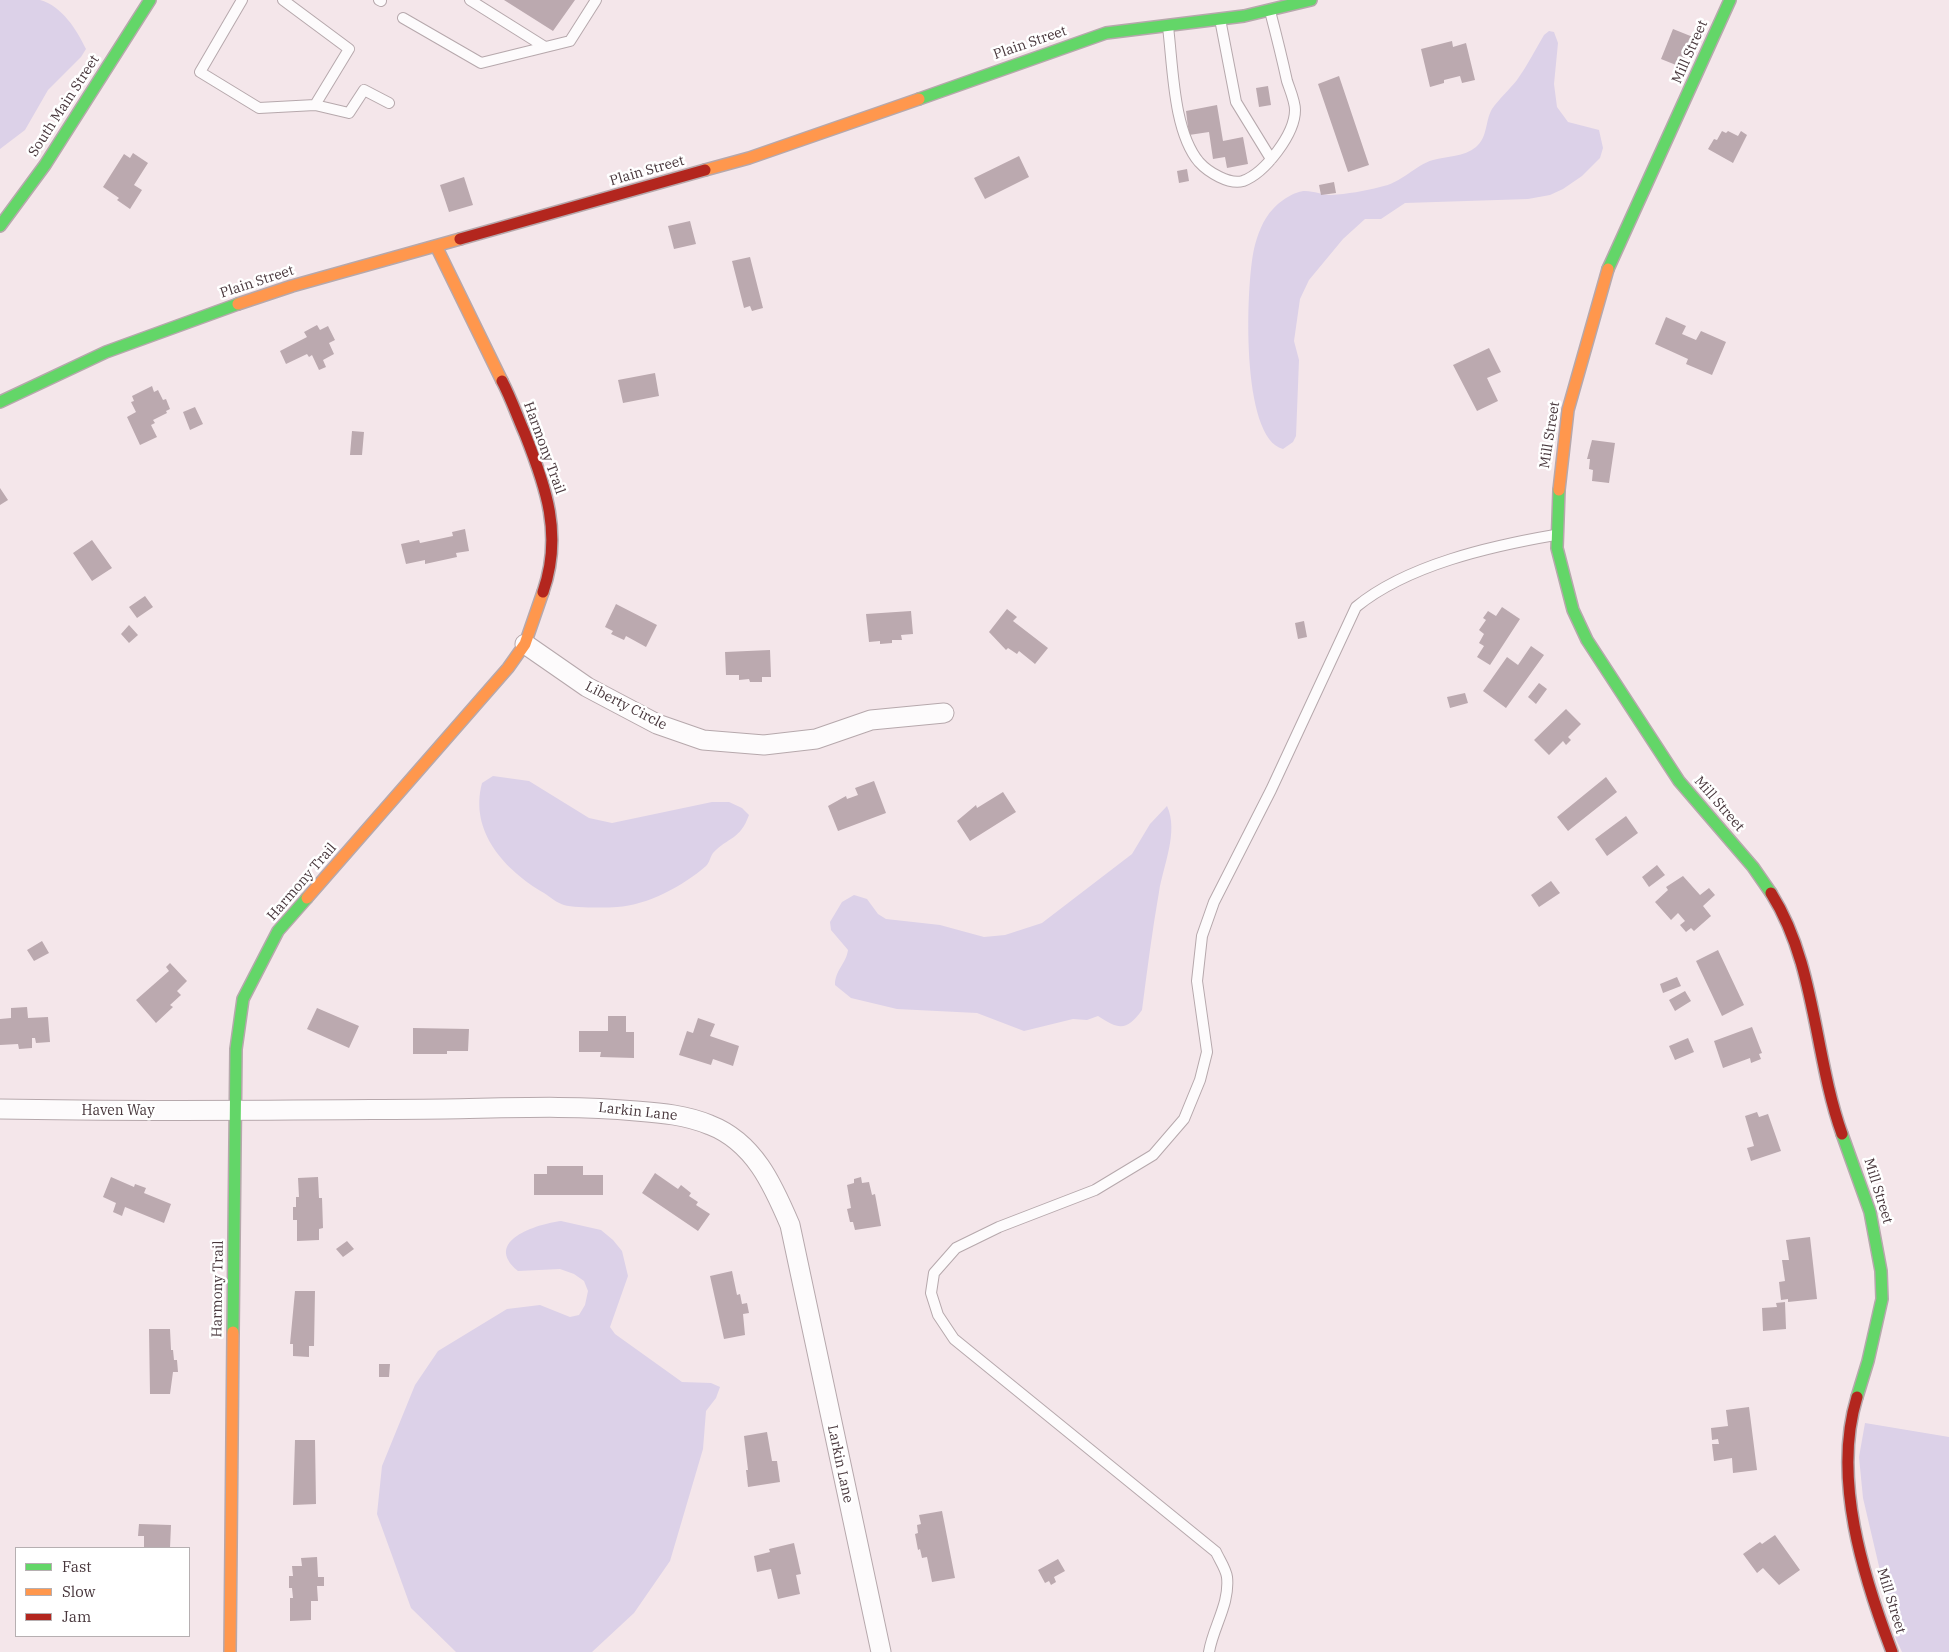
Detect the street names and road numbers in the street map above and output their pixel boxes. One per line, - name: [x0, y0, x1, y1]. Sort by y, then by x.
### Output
- street label: Mill Street: [1669, 18, 1711, 86]
- street label: Plain Street: [991, 23, 1069, 63]
- street label: South Main Street: [25, 52, 103, 160]
- street label: Plain Street: [608, 152, 686, 190]
- street label: Plain Street: [218, 262, 296, 302]
- street label: Harmony Trail: [520, 400, 568, 496]
- street label: Mill Street: [1536, 400, 1564, 470]
- street label: Liberty Circle: [582, 678, 670, 734]
- street label: Mill Street: [1690, 773, 1748, 835]
- street label: Harmony Trail: [264, 840, 340, 924]
- street label: Larkin Lane: [598, 1099, 678, 1125]
- street label: Haven Way: [81, 1103, 155, 1119]
- street label: Mill Street: [1860, 1156, 1896, 1226]
- street label: Harmony Trail: [209, 1240, 227, 1338]
- street label: Larkin Lane: [824, 1423, 856, 1505]
- street label: Mill Street: [1873, 1566, 1909, 1636]

